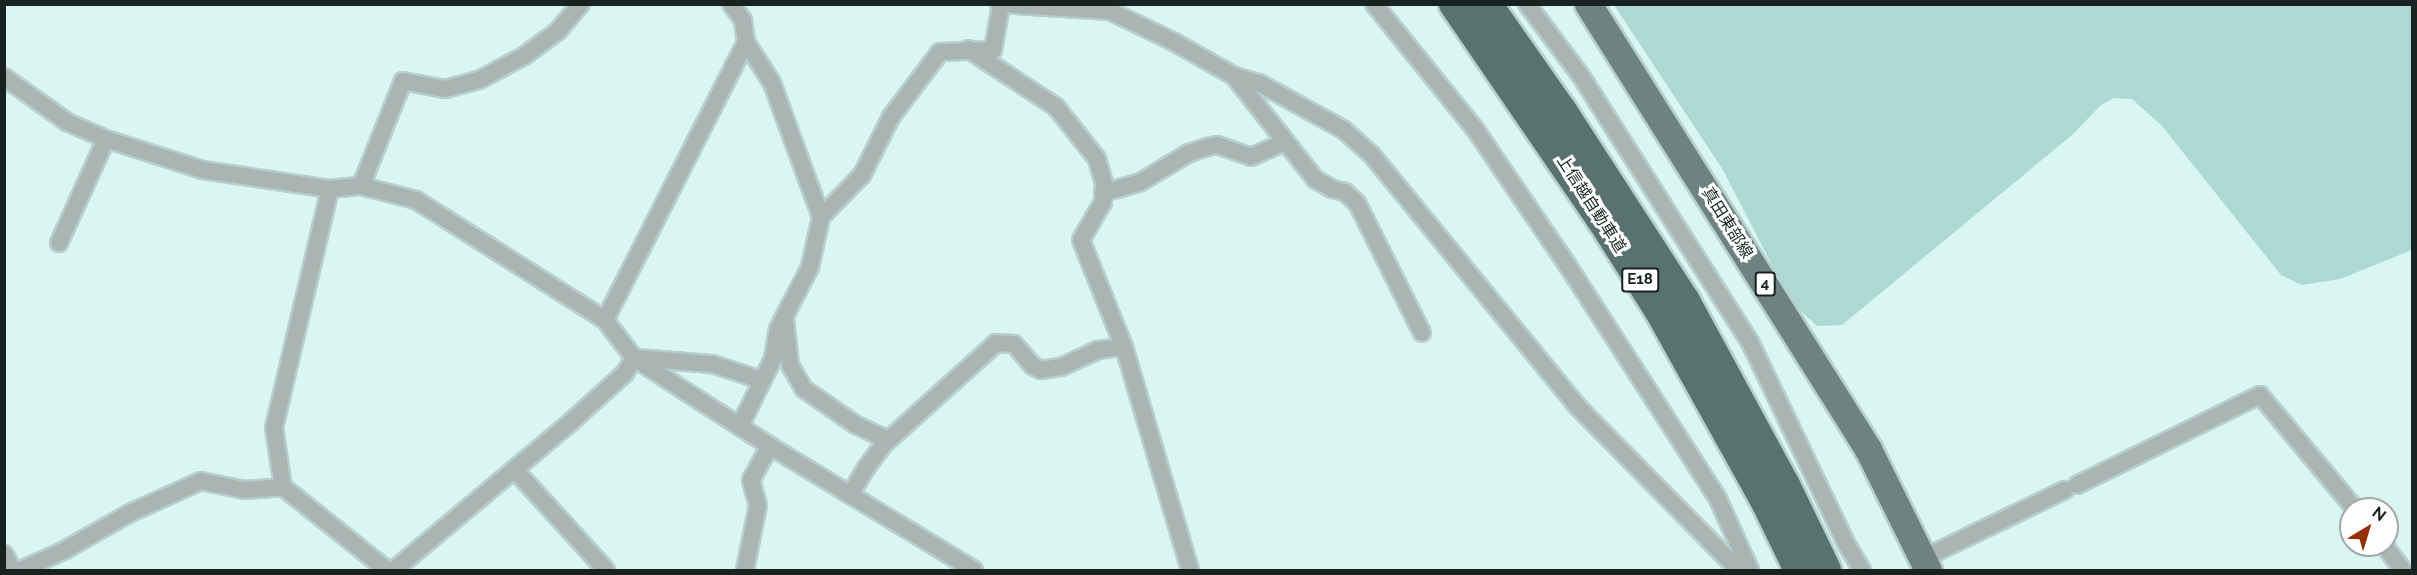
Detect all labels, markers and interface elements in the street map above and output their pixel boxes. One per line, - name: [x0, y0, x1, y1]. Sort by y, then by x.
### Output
- street label: 上信越自動車道: [1552, 152, 1630, 256]
- street label: 真田東部線: [1698, 184, 1756, 262]
- road number: E18: [1620, 268, 1660, 292]
- road number: 4: [1754, 272, 1776, 296]
- north arrow: [2339, 497, 2399, 557]
- text: N: [2368, 503, 2390, 525]

